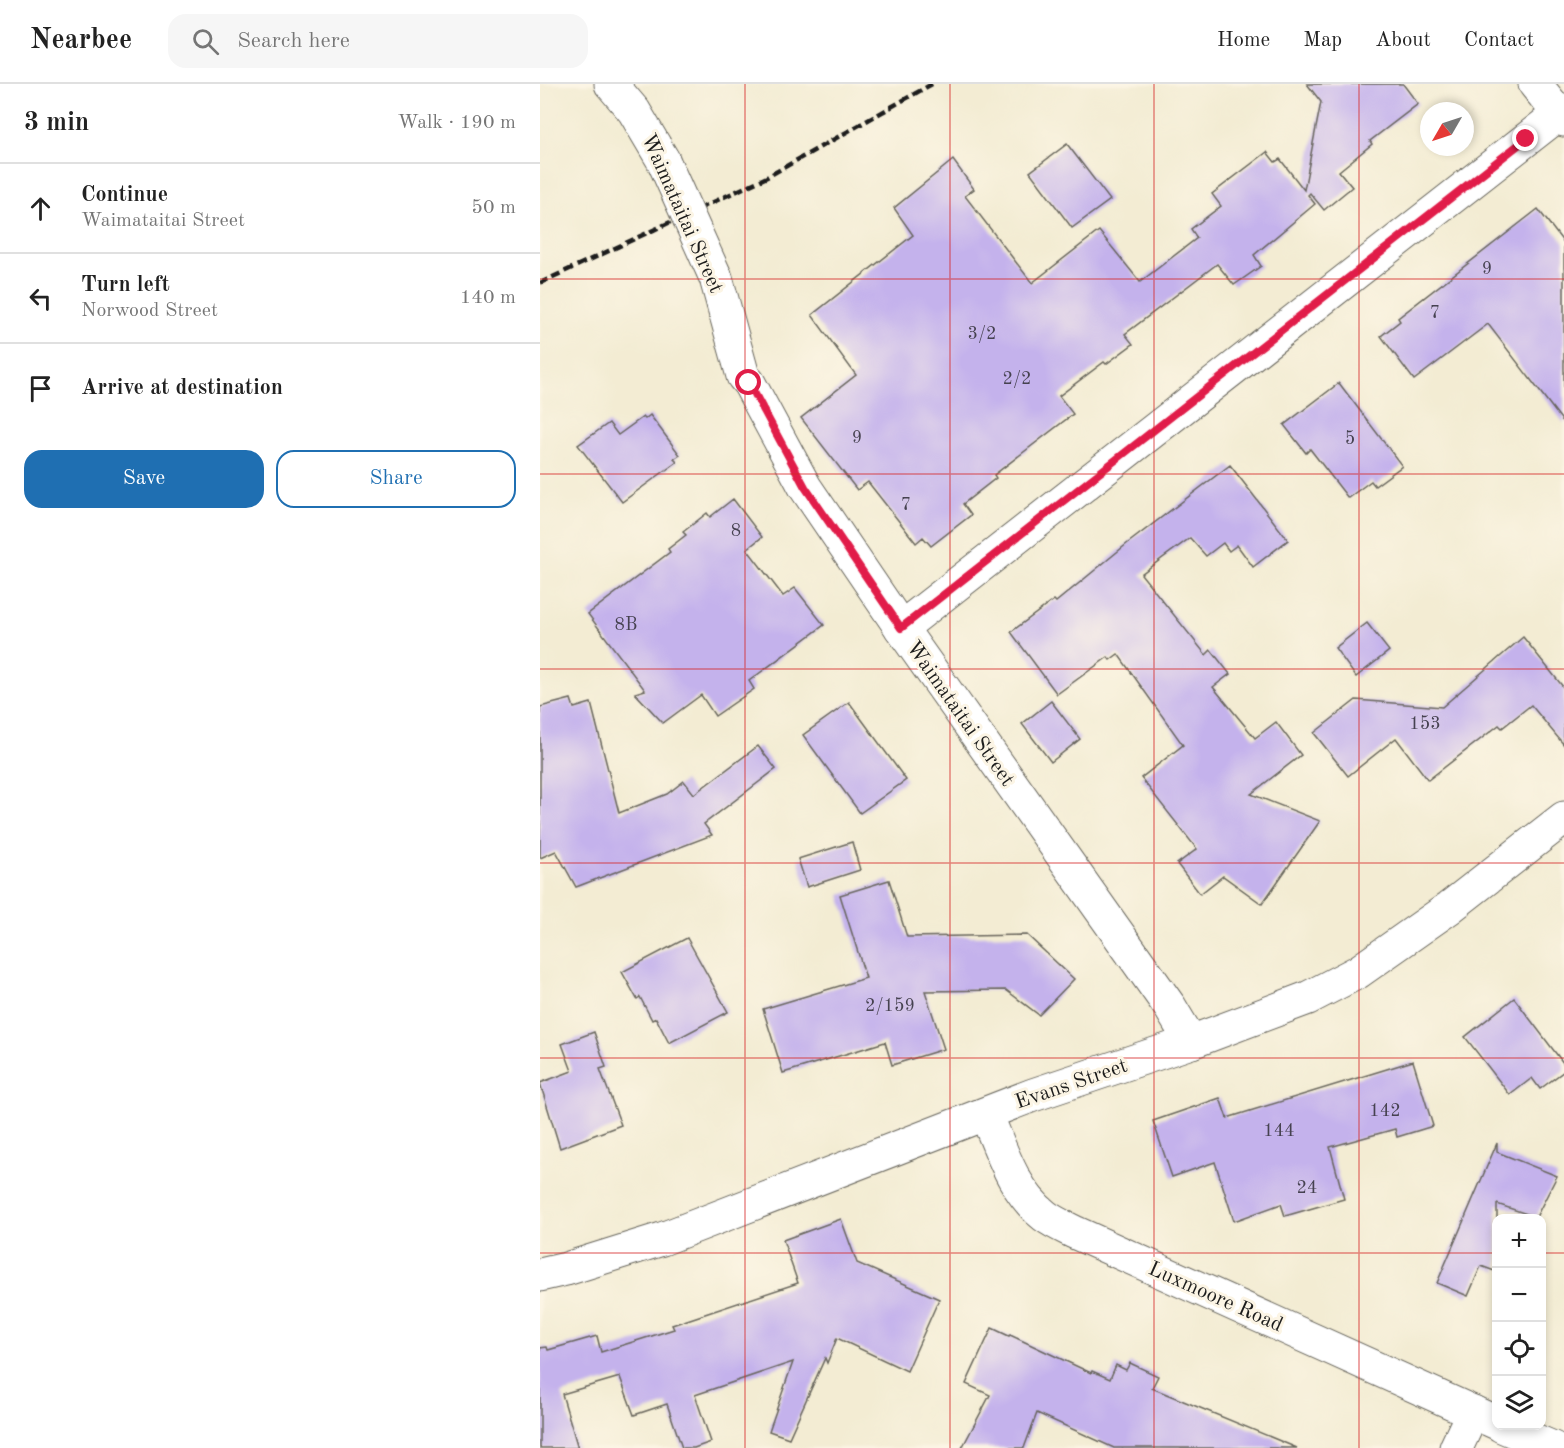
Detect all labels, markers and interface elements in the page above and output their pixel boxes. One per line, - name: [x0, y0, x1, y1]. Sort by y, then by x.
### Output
- search box: [168, 14, 588, 68]
- icon: search: [189, 25, 222, 58]
- text: Nearbee: [30, 27, 132, 55]
- text: Search here: [237, 30, 350, 52]
- text: Home: [1217, 30, 1270, 51]
- text: Map: [1303, 30, 1342, 51]
- text: About: [1375, 30, 1431, 51]
- text: Contact: [1464, 30, 1534, 51]
- north arrow: [1420, 102, 1474, 156]
- text: 3 min: [24, 110, 89, 136]
- text: Walk · 190 m: [397, 113, 516, 133]
- route end: [1512, 125, 1538, 151]
- street label: Waimataitai Street: [637, 131, 726, 297]
- text: Continue: [81, 184, 168, 206]
- icon: ahead: [24, 192, 57, 225]
- text: 50 m: [471, 198, 516, 218]
- text: Waimataitai Street: [81, 211, 245, 231]
- house number: 9: [1482, 260, 1492, 278]
- text: Turn left: [81, 274, 170, 296]
- icon: left: [24, 282, 57, 315]
- text: 140 m: [460, 288, 516, 308]
- text: Norwood Street: [81, 301, 218, 321]
- house number: 7: [1430, 304, 1440, 322]
- house number: 3/2: [968, 325, 996, 343]
- route start: [735, 369, 761, 395]
- house number: 2/2: [1003, 370, 1031, 388]
- icon: arrive: [24, 372, 57, 405]
- text: Arrive at destination: [81, 377, 283, 399]
- house number: 9: [852, 429, 862, 447]
- house number: 5: [1345, 430, 1355, 448]
- button: Save: [24, 450, 264, 508]
- button: Share: [276, 450, 516, 508]
- house number: 7: [901, 496, 911, 514]
- house number: 8: [731, 522, 741, 540]
- house number: 8B: [615, 616, 637, 634]
- street label: Waimataitai Street: [902, 637, 1018, 790]
- house number: 153: [1409, 715, 1441, 733]
- house number: 2/159: [865, 997, 915, 1015]
- street label: Evans Street: [1013, 1055, 1130, 1113]
- house number: 142: [1369, 1102, 1401, 1120]
- house number: 144: [1263, 1122, 1295, 1140]
- house number: 24: [1297, 1179, 1317, 1197]
- map controls: [1492, 1214, 1546, 1430]
- button: +: [1492, 1214, 1546, 1268]
- street label: Luxmoore Road: [1145, 1258, 1286, 1336]
- button: −: [1492, 1268, 1546, 1322]
- button: locate: [1492, 1322, 1546, 1376]
- button: layers: [1492, 1376, 1546, 1430]

